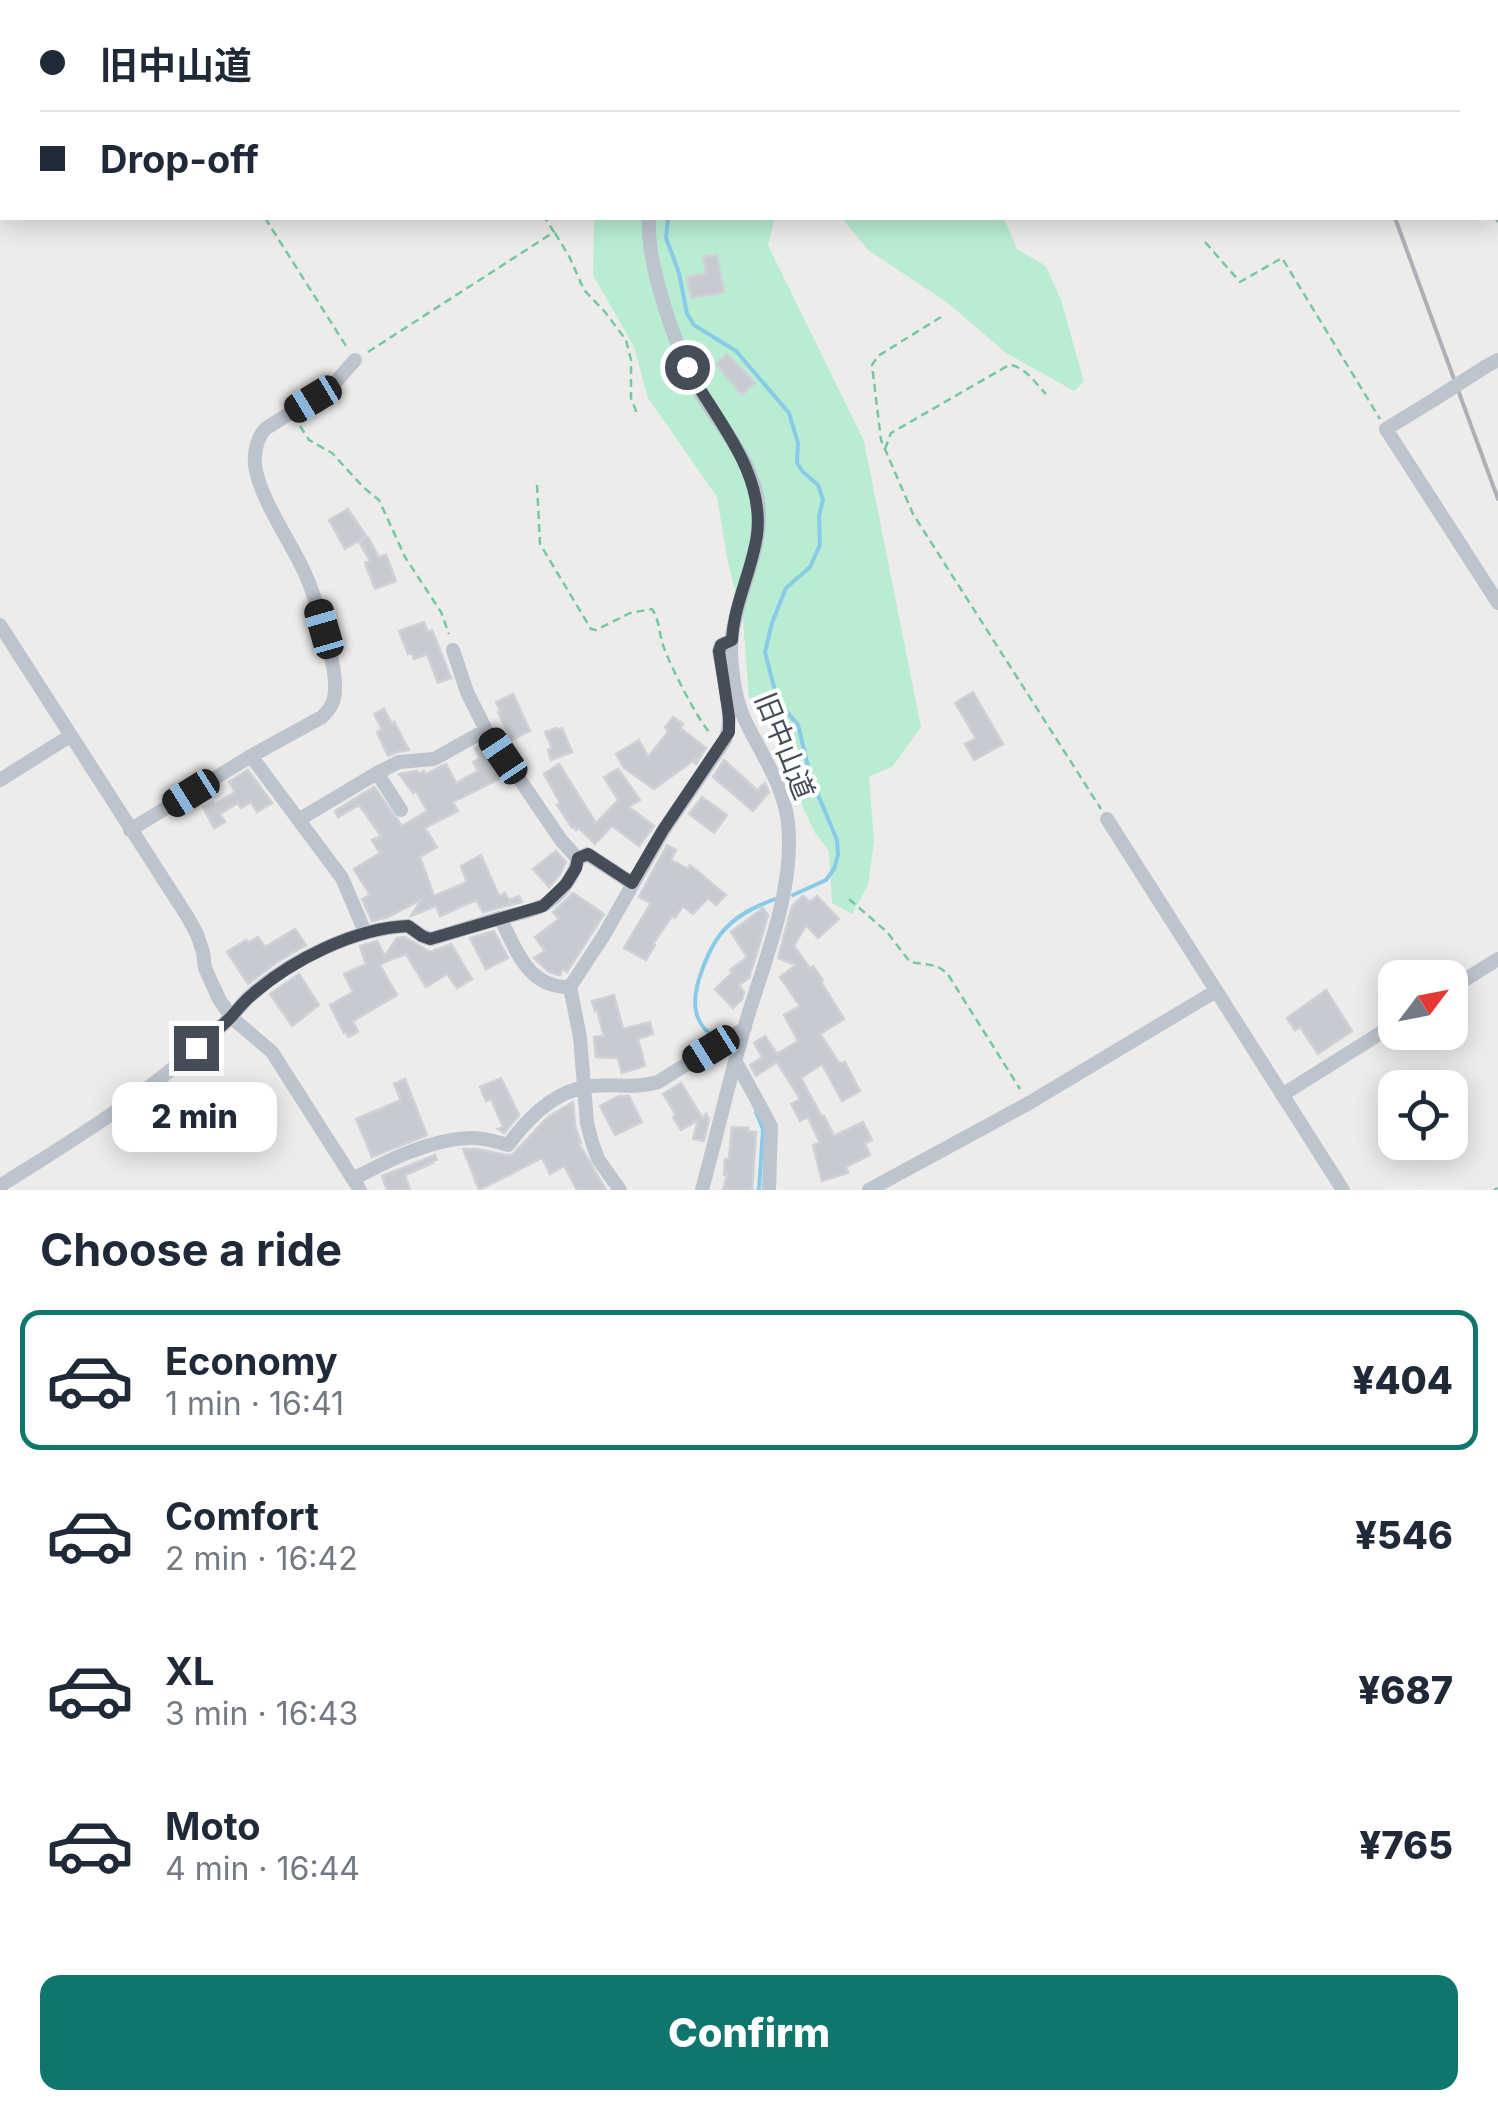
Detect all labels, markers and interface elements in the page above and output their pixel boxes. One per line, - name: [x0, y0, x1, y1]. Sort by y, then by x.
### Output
- text: 旧中山道: [100, 42, 252, 88]
- text: Drop-off: [100, 136, 259, 182]
- route start: [665, 345, 710, 390]
- car: [280, 371, 346, 427]
- car: [301, 596, 347, 662]
- street label: 旧中山道: [748, 688, 822, 804]
- car: [474, 723, 532, 789]
- car: [158, 764, 224, 822]
- north arrow: [1378, 960, 1468, 1050]
- map controls: [1378, 960, 1468, 1160]
- car: [678, 1020, 744, 1078]
- route end: [174, 1026, 219, 1071]
- button: locate: [1378, 1070, 1468, 1160]
- callout: 2 min: [114, 1083, 278, 1153]
- text: 2 min: [151, 1097, 238, 1136]
- text: Choose a ride: [40, 1222, 342, 1277]
- icon: car: [45, 1335, 135, 1425]
- text: Economy: [165, 1338, 338, 1384]
- text: ¥404: [1352, 1357, 1453, 1403]
- text: 1 min · 16:41: [165, 1384, 344, 1423]
- icon: car: [45, 1490, 135, 1580]
- text: Comfort: [165, 1493, 319, 1539]
- text: ¥546: [1355, 1512, 1453, 1558]
- text: 2 min · 16:42: [165, 1539, 358, 1578]
- icon: car: [45, 1645, 135, 1735]
- text: XL: [165, 1648, 215, 1694]
- text: ¥687: [1358, 1667, 1453, 1713]
- text: 3 min · 16:43: [165, 1694, 358, 1733]
- icon: car: [45, 1800, 135, 1890]
- text: Moto: [165, 1803, 261, 1849]
- text: ¥765: [1359, 1822, 1453, 1868]
- text: 4 min · 16:44: [165, 1849, 360, 1888]
- button: Confirm: [40, 1975, 1458, 2090]

